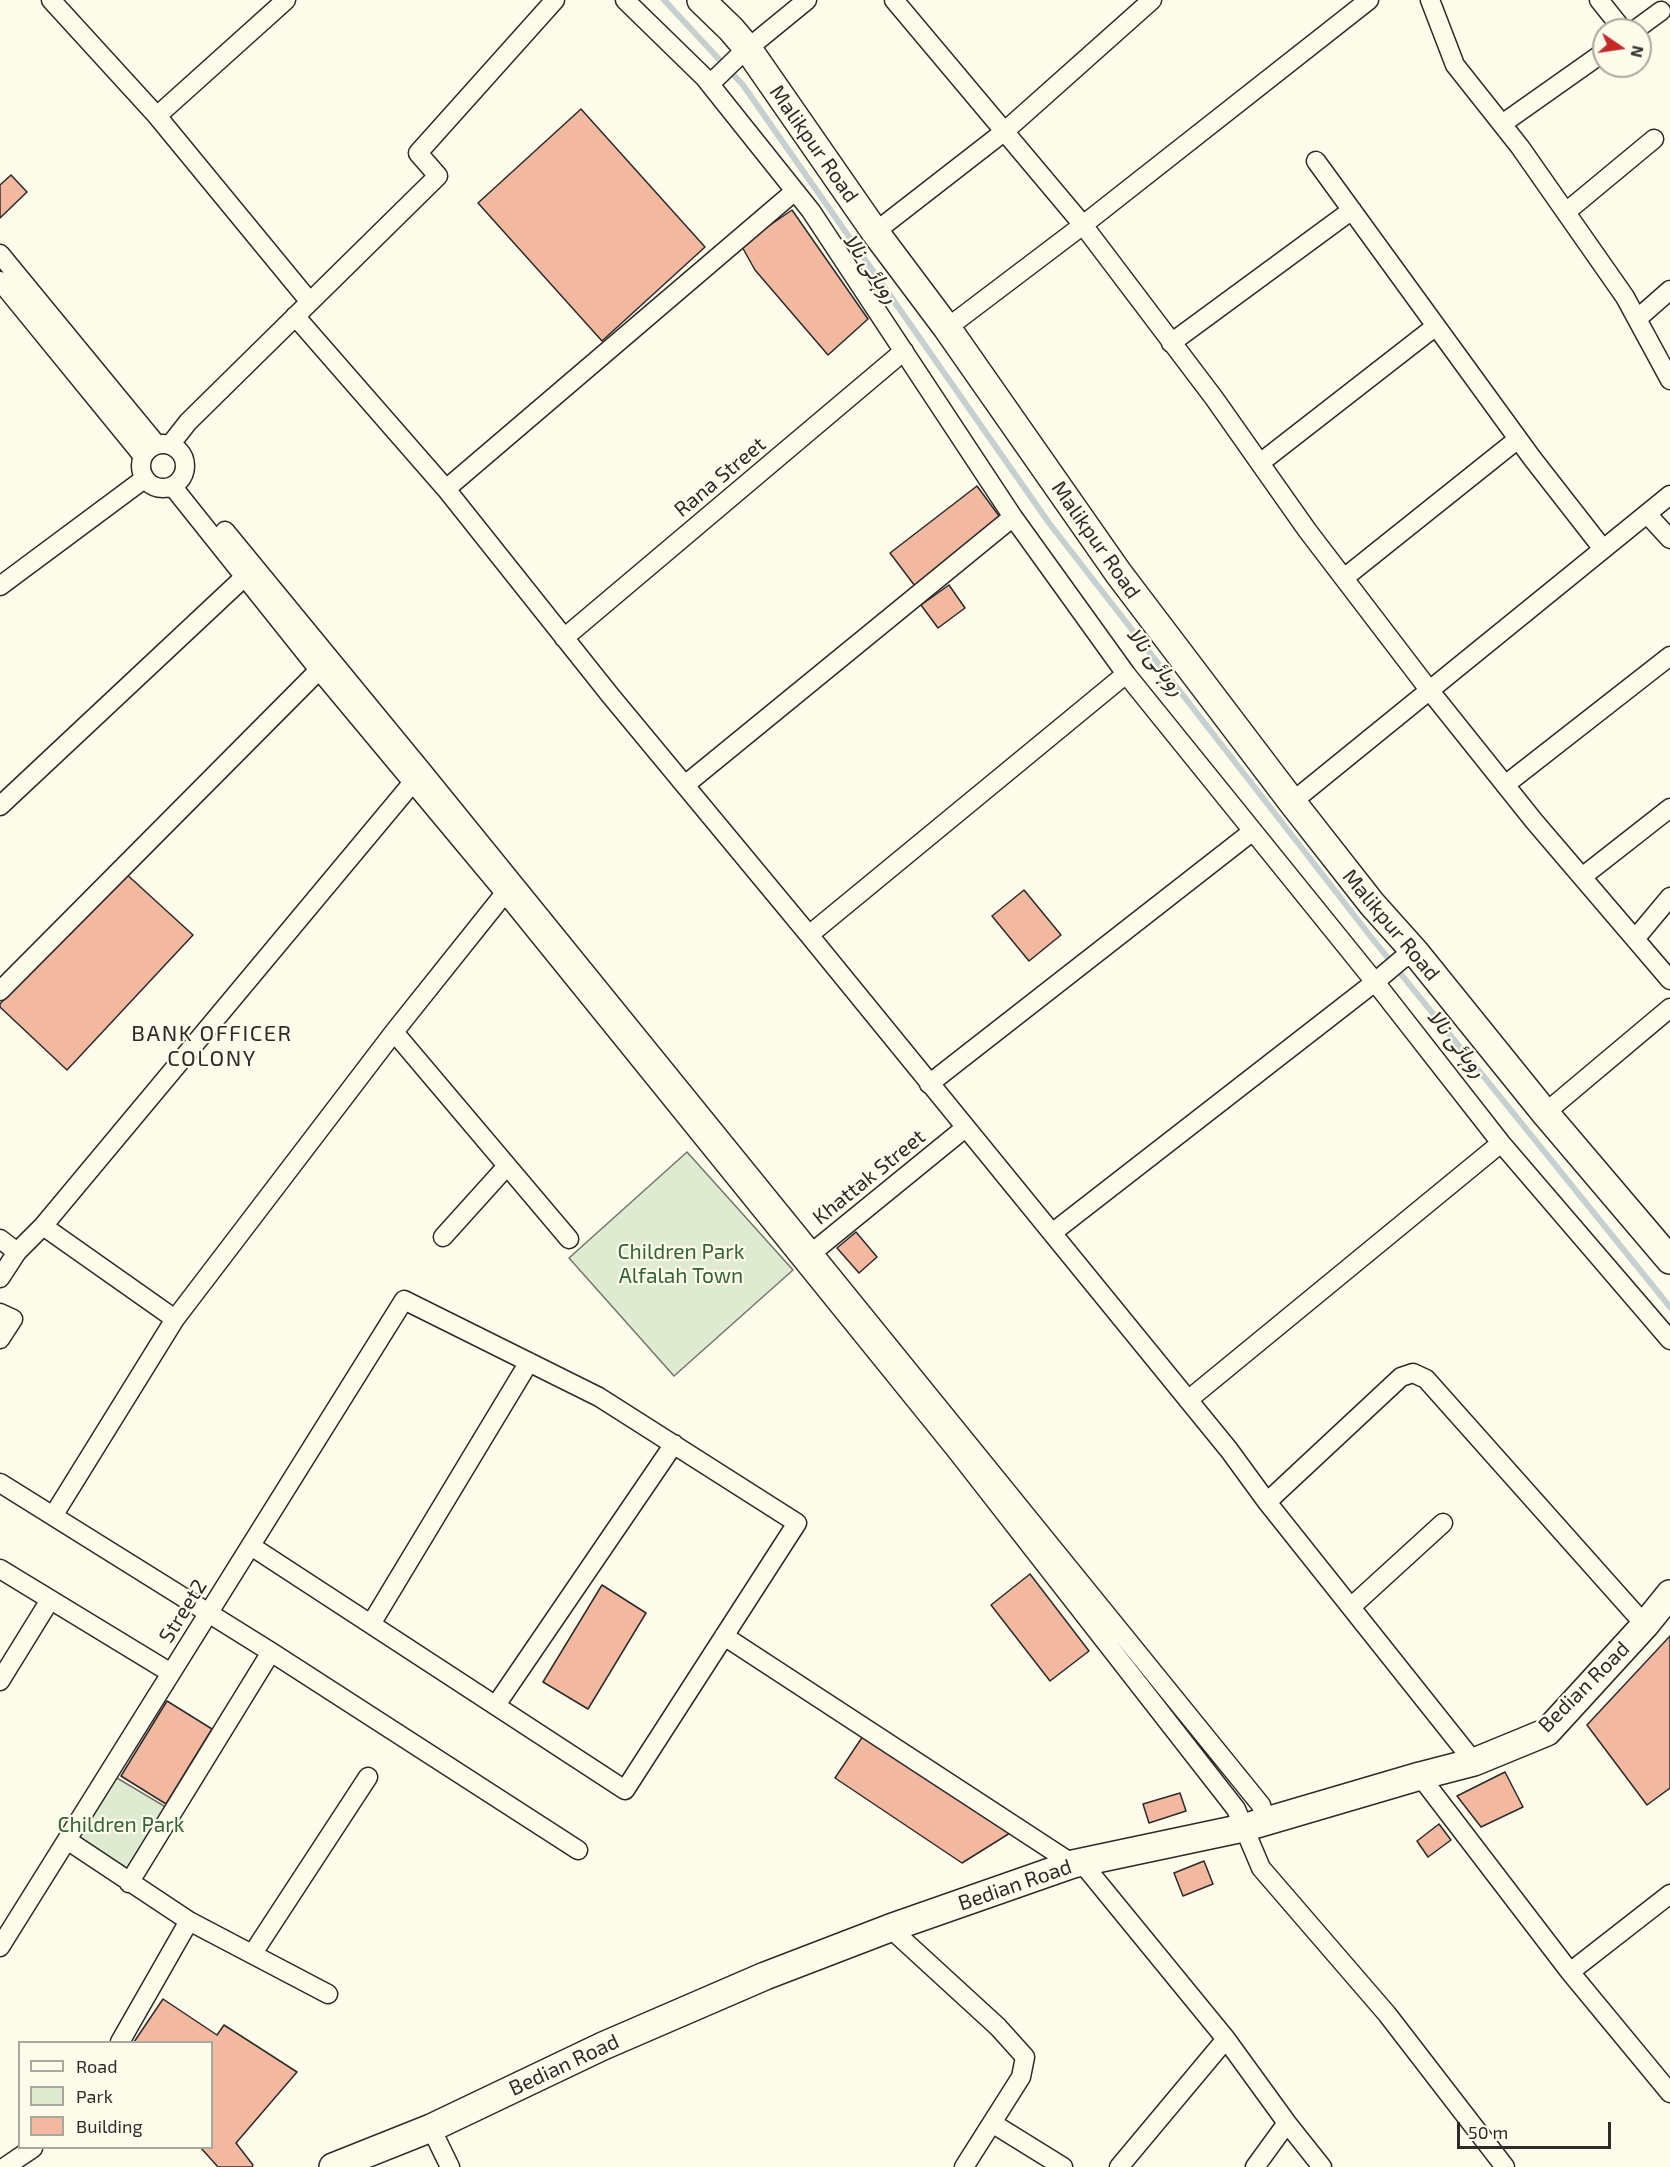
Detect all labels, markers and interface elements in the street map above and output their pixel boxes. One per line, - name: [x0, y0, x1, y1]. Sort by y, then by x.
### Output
- north arrow: [1592, 18, 1652, 78]
- text: N: [1628, 44, 1649, 59]
- street label: Malikpur Road: [764, 80, 864, 208]
- water label: روہائی نالا: [837, 228, 905, 308]
- street label: Rana Street: [669, 432, 771, 522]
- street label: Malikpur Road: [1046, 476, 1146, 604]
- water label: روہائی نالا: [1121, 622, 1191, 700]
- street label: Malikpur Road: [1337, 864, 1445, 986]
- water label: روہائی نالا: [1422, 1004, 1492, 1082]
- district label: BANK OFFICER COLONY: [131, 1021, 293, 1072]
- street label: Khattak Street: [808, 1124, 930, 1230]
- park label: Children Park Alfalah Town: [618, 1239, 744, 1289]
- street label: Street2: [154, 1575, 212, 1647]
- street label: Bedian Road: [1533, 1636, 1635, 1738]
- park label: Children Park: [58, 1812, 184, 1838]
- street label: Bedian Road: [955, 1854, 1075, 1916]
- street label: Bedian Road: [505, 2029, 623, 2101]
- legend: [18, 2041, 213, 2149]
- text: Road: [76, 2055, 117, 2077]
- text: Park: [76, 2085, 113, 2107]
- scale bar: [1460, 2110, 1614, 2148]
- text: Building: [76, 2115, 143, 2137]
- text: 50 m: [1468, 2121, 1508, 2143]

